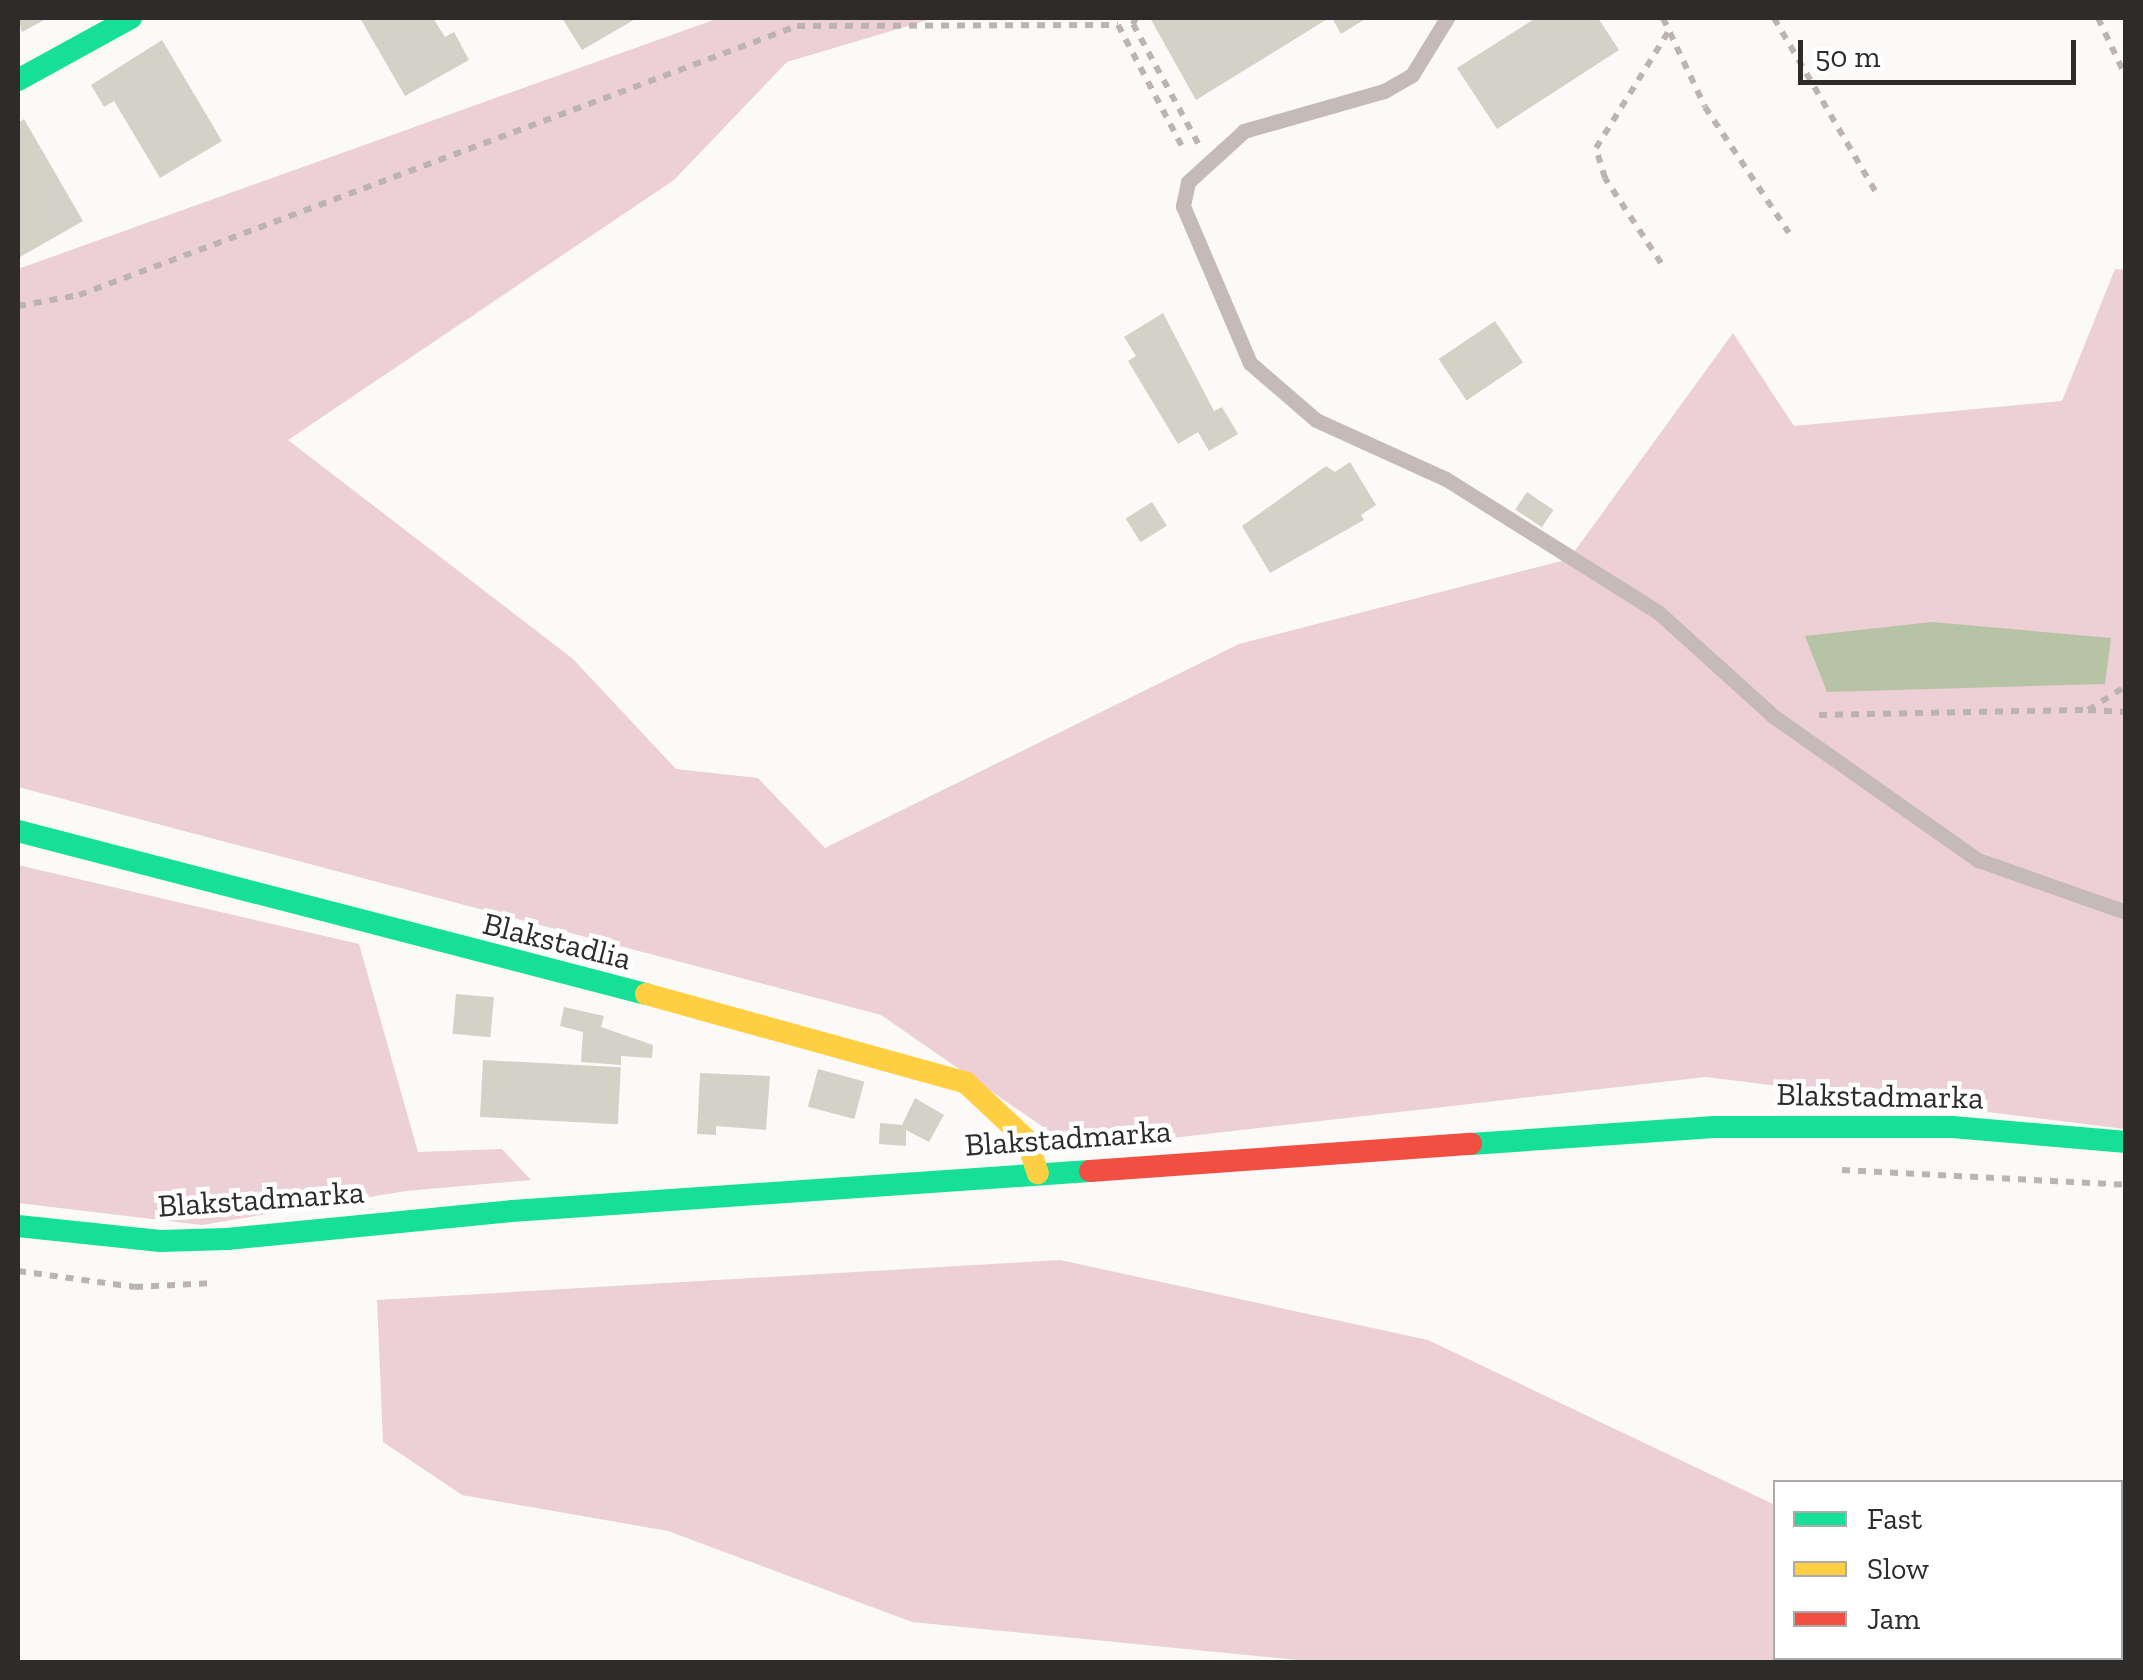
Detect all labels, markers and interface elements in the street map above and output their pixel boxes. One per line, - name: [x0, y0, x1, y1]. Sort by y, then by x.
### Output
- scale bar: [1803, 20, 2080, 82]
- text: 50 m: [1815, 39, 1880, 75]
- street label: Blakstadlia: [479, 904, 635, 978]
- street label: Blakstadmarka: [1776, 1075, 1984, 1117]
- street label: Blakstadmarka: [963, 1112, 1173, 1164]
- street label: Blakstadmarka: [156, 1173, 366, 1225]
- legend: [1773, 1480, 2123, 1660]
- text: Fast: [1867, 1501, 1922, 1537]
- text: Slow: [1867, 1551, 1929, 1587]
- text: Jam: [1867, 1601, 1920, 1637]

